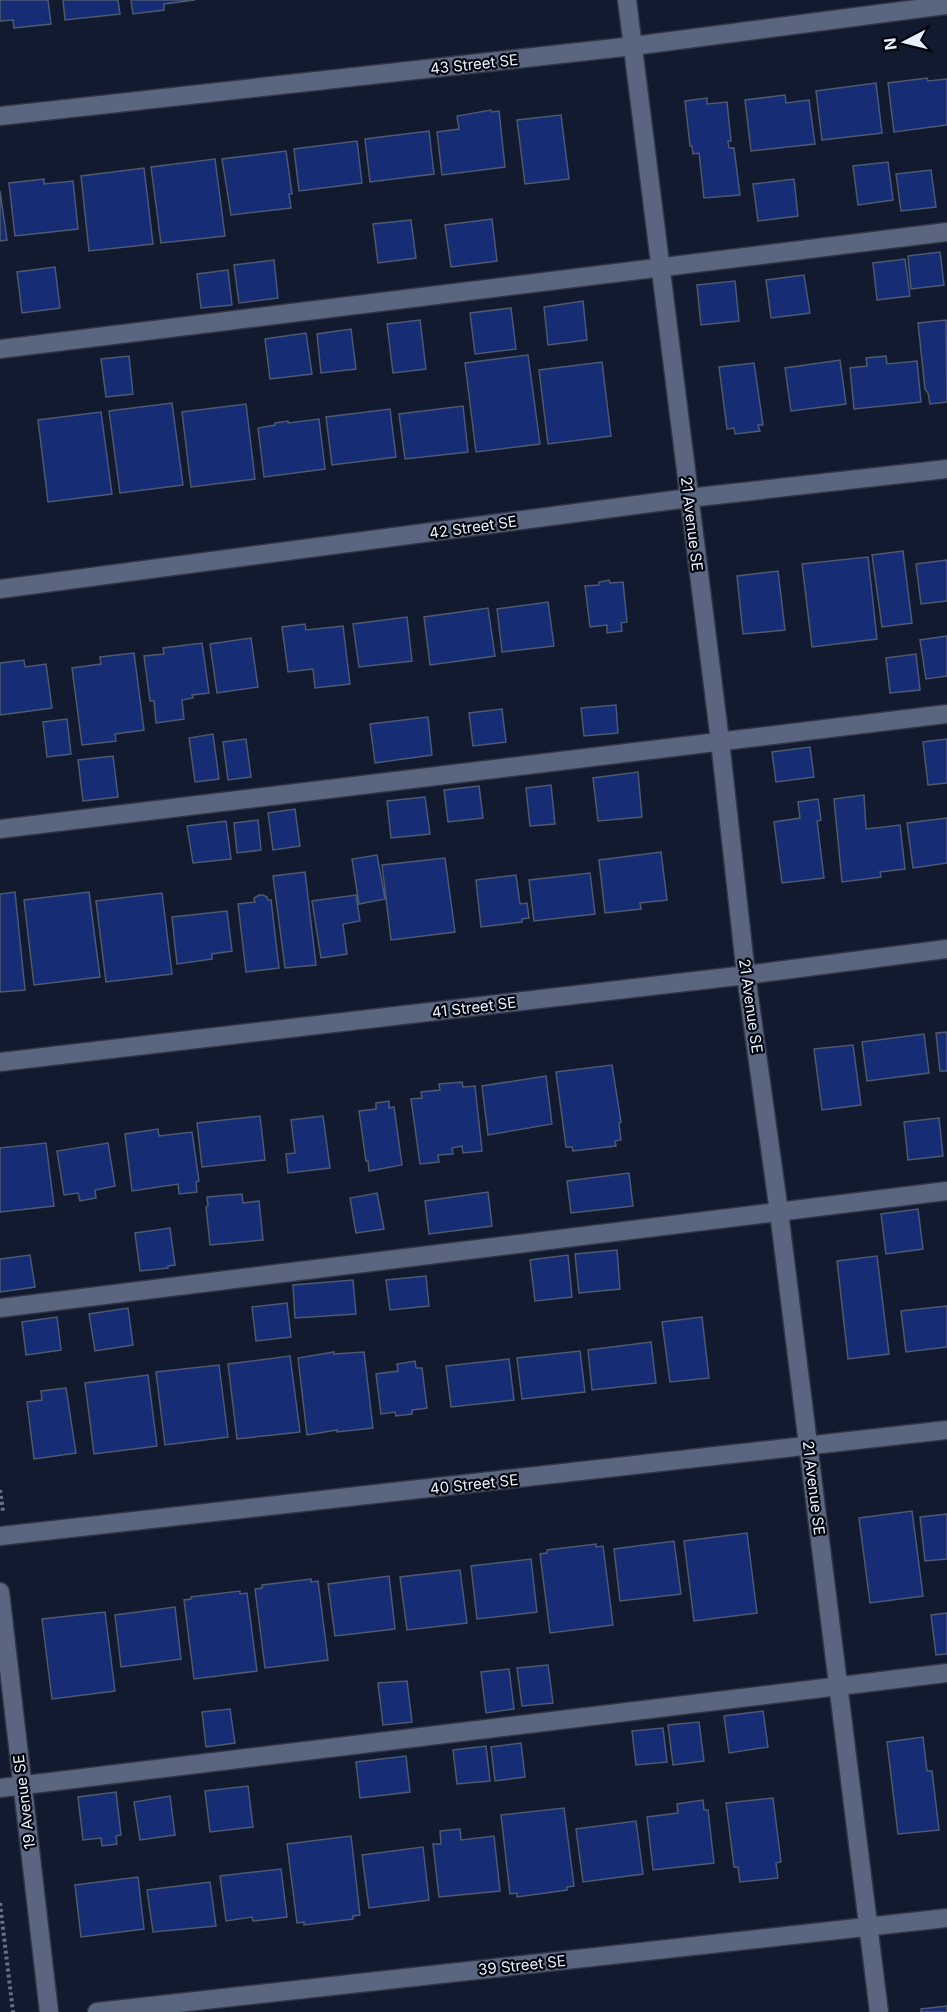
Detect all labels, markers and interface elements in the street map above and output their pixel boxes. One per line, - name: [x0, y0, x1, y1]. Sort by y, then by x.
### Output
- north arrow: [875, 12, 935, 72]
- text: N: [879, 37, 901, 51]
- street label: 43 Street SE: [429, 50, 519, 78]
- street label: 21 Avenue SE: [677, 476, 707, 572]
- street label: 42 Street SE: [428, 511, 518, 543]
- street label: 21 Avenue SE: [735, 958, 767, 1054]
- street label: 41 Street SE: [431, 992, 517, 1022]
- street label: 21 Avenue SE: [799, 1440, 829, 1536]
- street label: 40 Street SE: [429, 1470, 519, 1498]
- street label: 19 Avenue SE: [9, 1754, 39, 1850]
- street label: 39 Street SE: [477, 1951, 567, 1979]

